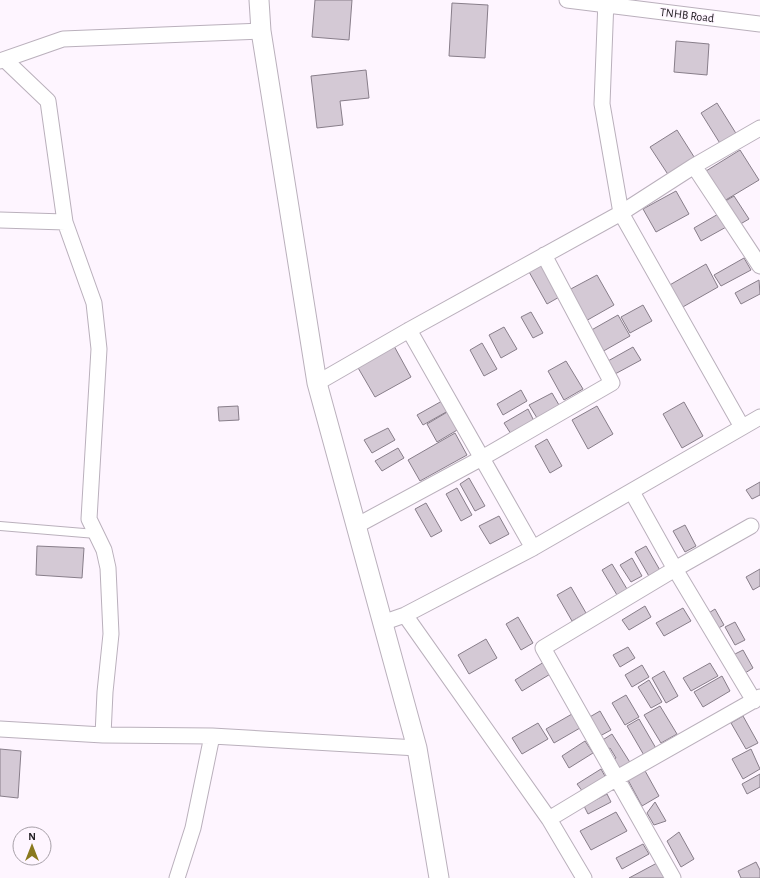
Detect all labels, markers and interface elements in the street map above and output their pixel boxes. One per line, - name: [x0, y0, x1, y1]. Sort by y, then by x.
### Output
- street label: TNHB Road: [659, 6, 715, 24]
- north arrow: [12, 826, 52, 866]
- text: N: [28, 831, 36, 842]

